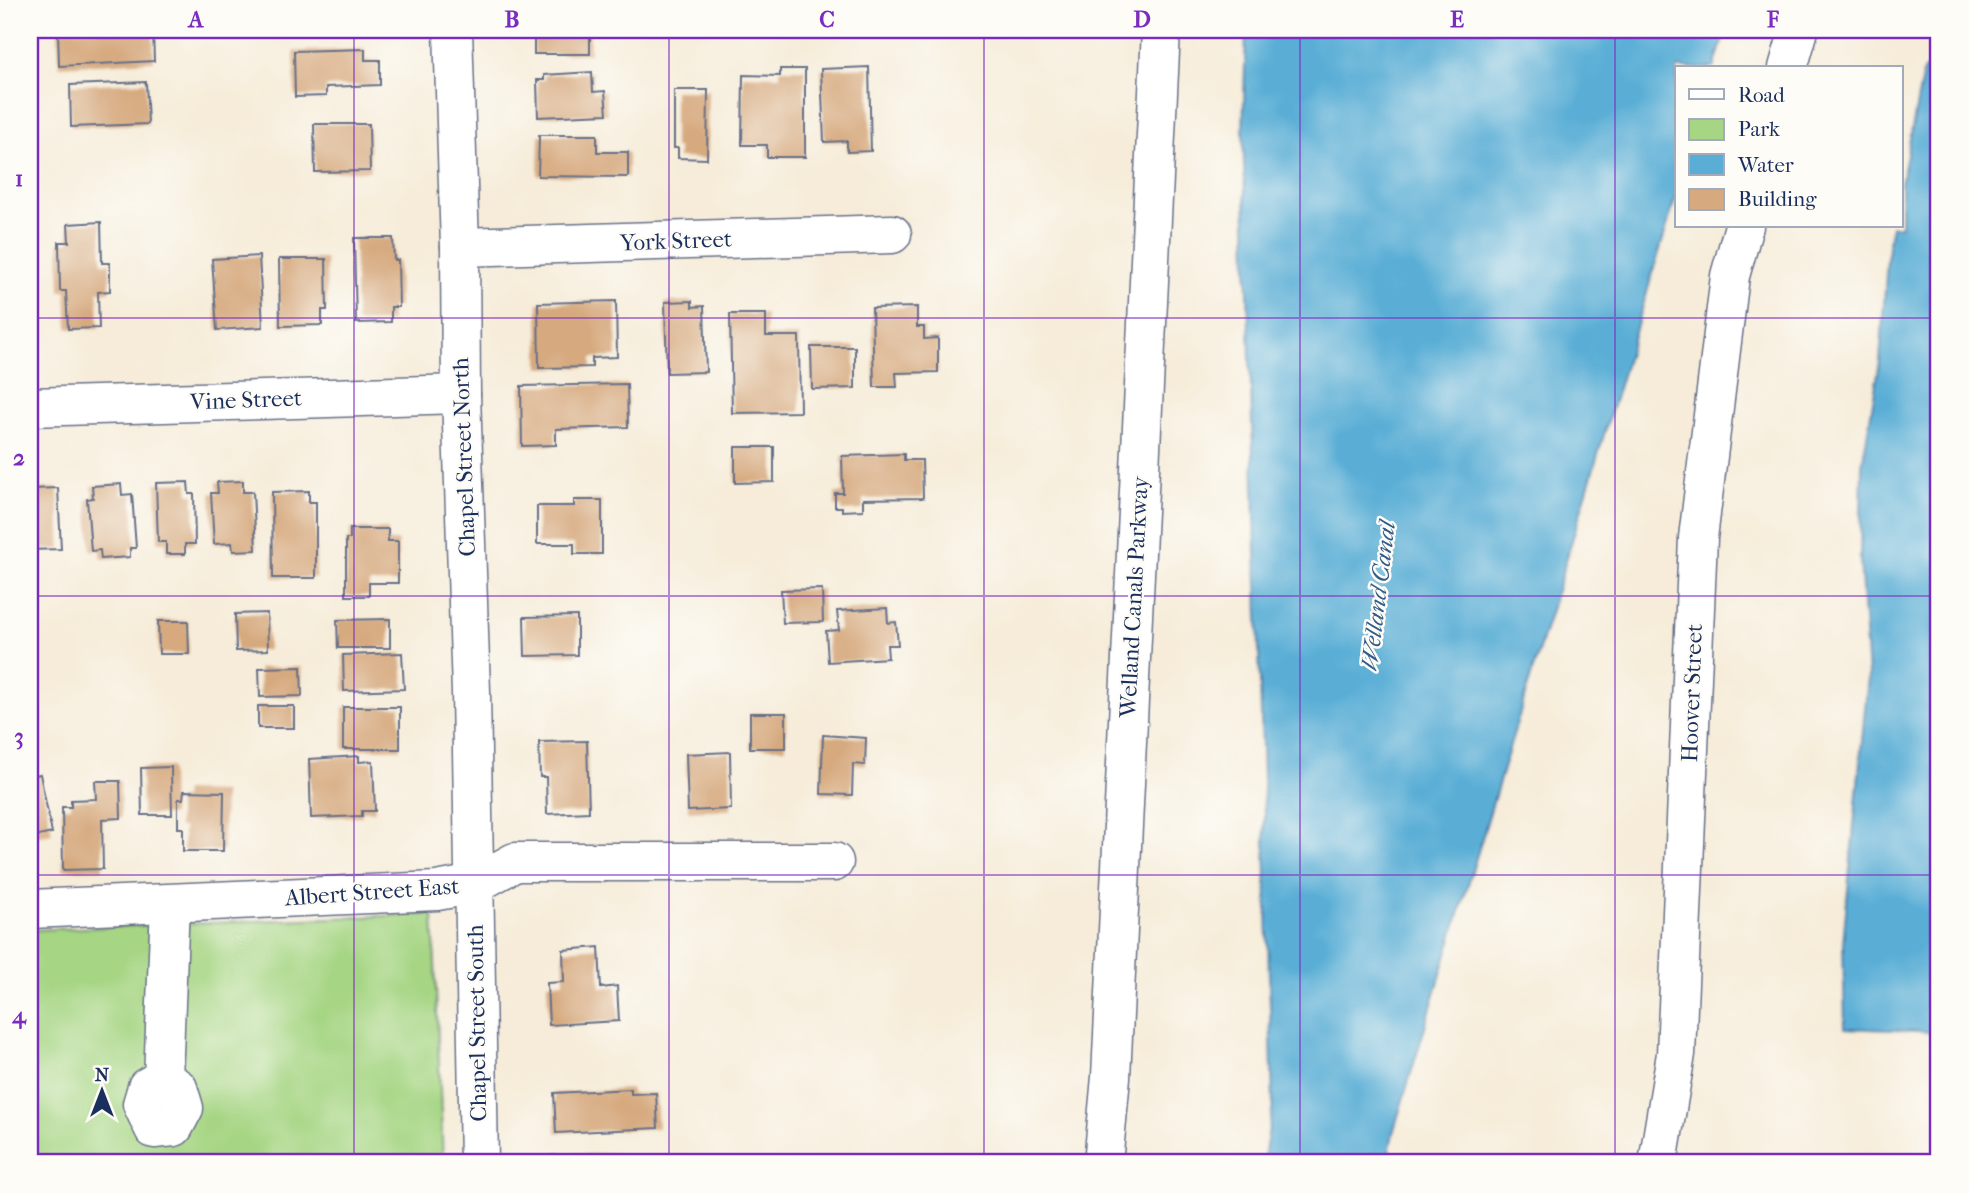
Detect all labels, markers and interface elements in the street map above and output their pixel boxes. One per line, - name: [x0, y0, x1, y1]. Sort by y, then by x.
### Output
- text: A: [187, 6, 205, 33]
- text: B: [505, 6, 520, 33]
- text: C: [819, 6, 835, 33]
- text: D: [1133, 6, 1151, 33]
- text: E: [1450, 6, 1464, 33]
- text: F: [1766, 6, 1780, 33]
- legend: [1675, 66, 1902, 228]
- text: Road: [1738, 83, 1785, 107]
- text: Park: [1738, 117, 1780, 141]
- text: Water: [1737, 153, 1794, 177]
- text: 1: [15, 165, 23, 192]
- text: Building: [1738, 187, 1817, 211]
- street label: York Street: [619, 226, 732, 256]
- street label: Chapel Street North: [447, 357, 481, 557]
- street label: Vine Street: [189, 385, 302, 415]
- text: 2: [13, 444, 25, 471]
- street label: Welland Canals Parkway: [1114, 475, 1154, 719]
- water label: Welland Canal: [1355, 517, 1401, 672]
- street label: Hoover Street: [1676, 623, 1708, 763]
- text: 3: [14, 723, 24, 750]
- street label: Albert Street East: [283, 872, 460, 912]
- street label: Chapel Street South: [462, 924, 492, 1122]
- text: 4: [11, 1002, 27, 1029]
- north arrow: [66, 1056, 136, 1126]
- text: N: [95, 1064, 110, 1086]

